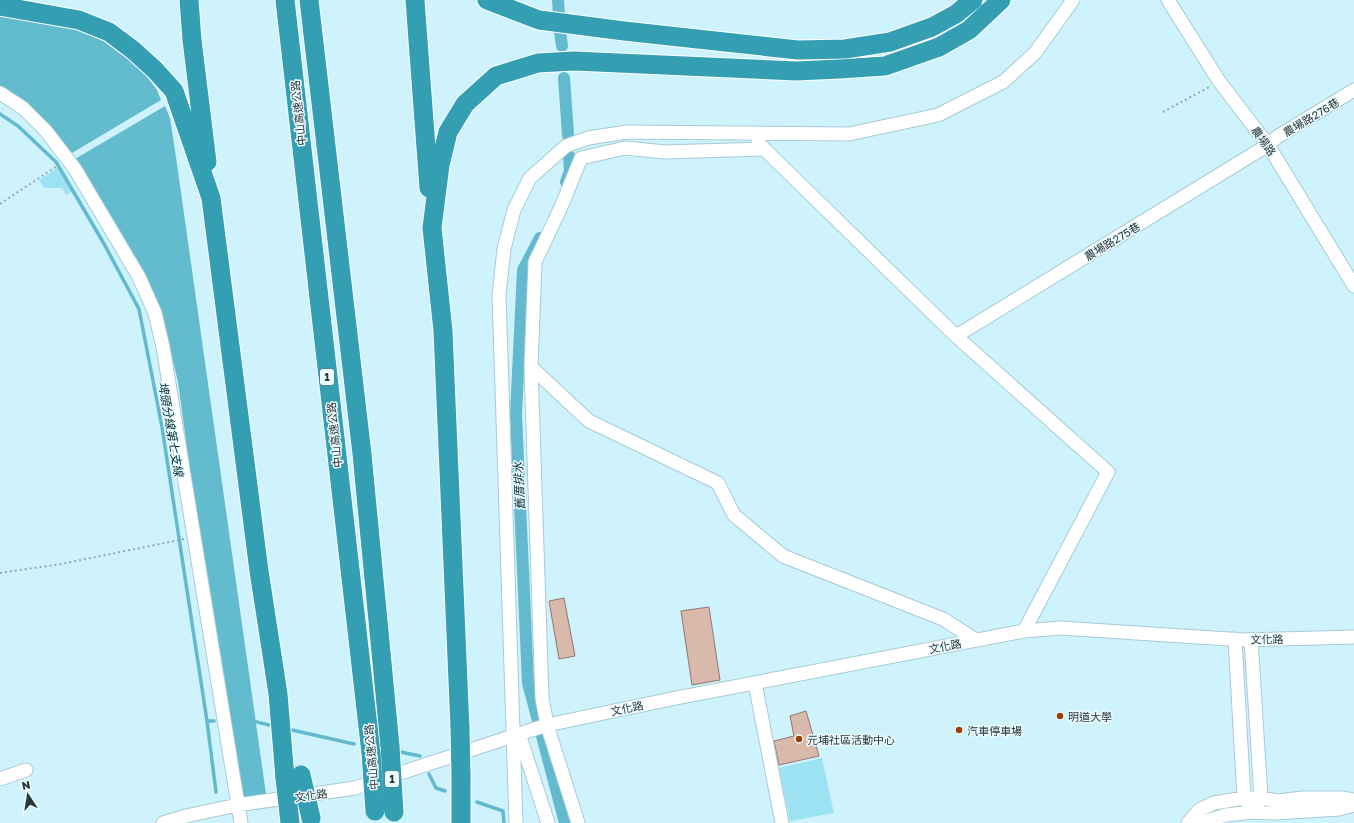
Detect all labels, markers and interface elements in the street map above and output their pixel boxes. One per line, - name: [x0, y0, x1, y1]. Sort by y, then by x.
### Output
- street label: 中山高速公路: [288, 80, 308, 146]
- street label: 農場路276巷: [1281, 95, 1341, 139]
- street label: 農場路: [1249, 124, 1279, 158]
- street label: 農場路275巷: [1082, 219, 1142, 263]
- road number: 1: [320, 369, 334, 385]
- water label: 埤頭分線第七支線: [155, 380, 187, 480]
- street label: 中山高速公路: [324, 402, 344, 468]
- water label: 舊厝排水: [510, 461, 528, 510]
- street label: 文化路: [1250, 632, 1284, 646]
- street label: 文化路: [928, 636, 962, 656]
- street label: 文化路: [610, 698, 644, 718]
- place label: 明道大學: [1068, 710, 1112, 723]
- marker: 明道大學: [1055, 711, 1065, 721]
- street label: 中山高速公路: [362, 724, 380, 790]
- place label: 汽車停車場: [967, 724, 1022, 737]
- marker: 汽車停車場: [954, 725, 964, 735]
- place label: 元埔社區活動中心: [807, 733, 895, 746]
- marker: 元埔社區活動中心: [794, 734, 804, 744]
- road number: 1: [385, 771, 399, 787]
- north arrow: [8, 775, 48, 815]
- text: N: [20, 778, 31, 792]
- street label: 文化路: [294, 786, 328, 804]

